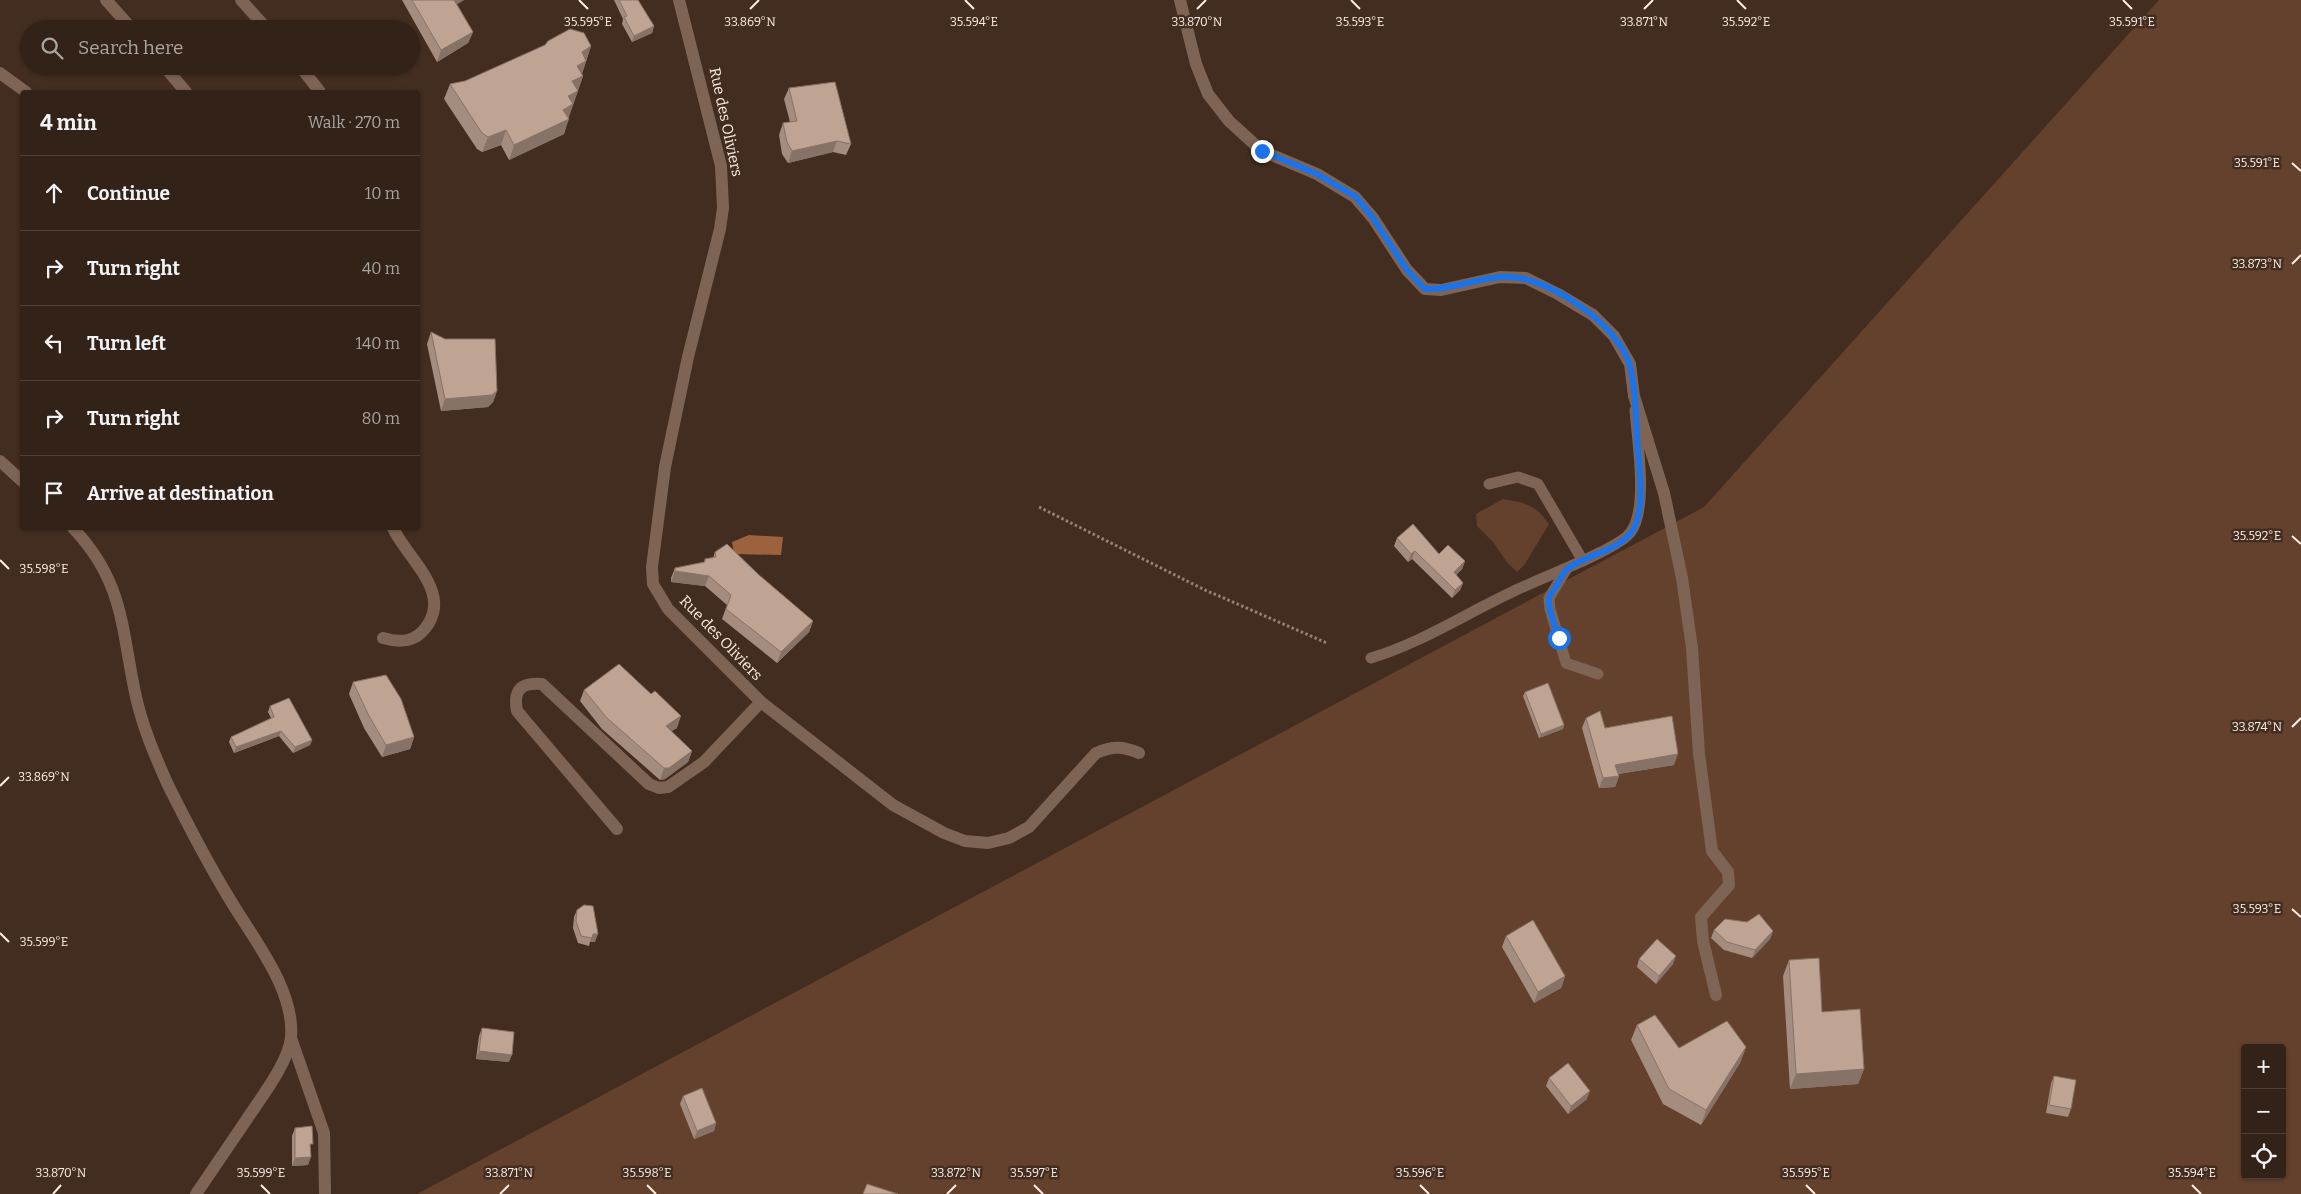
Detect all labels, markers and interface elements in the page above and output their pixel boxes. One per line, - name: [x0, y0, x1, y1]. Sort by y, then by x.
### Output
- text: 35.595°E: [564, 15, 612, 29]
- text: 33.869°N: [724, 15, 776, 29]
- text: 35.594°E: [950, 15, 998, 29]
- text: 33.870°N: [1172, 15, 1223, 29]
- text: 35.593°E: [1336, 15, 1384, 29]
- text: 33.871°N: [1620, 15, 1668, 29]
- text: 35.592°E: [1722, 15, 1770, 29]
- text: 35.591°E: [2109, 15, 2155, 29]
- search box: [20, 20, 420, 75]
- icon: search: [38, 34, 66, 62]
- text: Search here: [78, 36, 183, 59]
- street label: Rue des Oliviers: [706, 66, 746, 178]
- text: 4 min: [40, 110, 97, 136]
- text: Walk · 270 m: [308, 113, 400, 132]
- route end: [1251, 140, 1274, 163]
- text: 35.591°E: [2234, 156, 2280, 170]
- icon: ahead: [40, 179, 68, 207]
- text: Continue: [87, 182, 170, 205]
- text: 10 m: [365, 184, 400, 203]
- icon: right: [40, 254, 68, 282]
- text: Turn right: [87, 257, 180, 280]
- text: 33.873°N: [2232, 257, 2283, 271]
- text: 40 m: [362, 259, 400, 278]
- icon: left: [40, 329, 68, 357]
- text: Turn left: [87, 332, 166, 355]
- text: 140 m: [355, 334, 400, 353]
- icon: right: [40, 404, 68, 432]
- text: Turn right: [87, 407, 180, 430]
- text: 80 m: [362, 409, 400, 428]
- icon: arrive: [40, 479, 68, 507]
- text: Arrive at destination: [87, 482, 274, 505]
- text: 35.592°E: [2233, 529, 2281, 543]
- text: 35.598°E: [20, 562, 68, 576]
- street label: Rue des Oliviers: [676, 592, 766, 684]
- route start: [1548, 627, 1571, 650]
- text: 33.874°N: [2232, 720, 2282, 734]
- text: 33.869°N: [18, 770, 70, 784]
- text: 35.593°E: [2233, 902, 2281, 916]
- text: 35.599°E: [20, 935, 68, 949]
- map controls: [2241, 1044, 2286, 1179]
- button: +: [2241, 1044, 2286, 1089]
- button: −: [2241, 1089, 2286, 1134]
- button: locate: [2241, 1134, 2286, 1179]
- text: 33.870°N: [36, 1166, 87, 1180]
- text: 35.599°E: [237, 1166, 285, 1180]
- text: 33.871°N: [485, 1166, 533, 1180]
- text: 35.598°E: [623, 1166, 671, 1180]
- text: 33.872°N: [931, 1166, 981, 1180]
- text: 35.597°E: [1010, 1166, 1058, 1180]
- text: 35.596°E: [1396, 1166, 1444, 1180]
- text: 35.595°E: [1782, 1166, 1830, 1180]
- text: 35.594°E: [2168, 1166, 2216, 1180]

